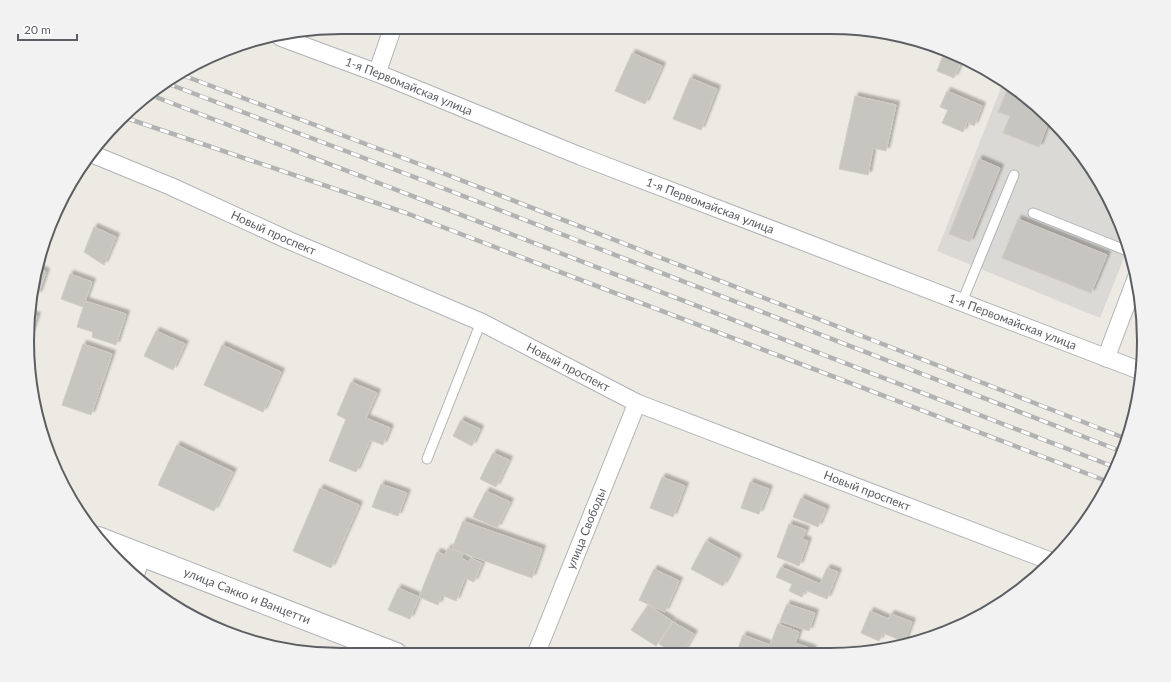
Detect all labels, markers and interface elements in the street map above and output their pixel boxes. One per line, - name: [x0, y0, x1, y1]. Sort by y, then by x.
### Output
- scale bar: [18, 16, 77, 42]
- text: 20 m: [24, 22, 51, 37]
- street label: 1-я Первомайская улица: [343, 54, 475, 118]
- street label: 1-я Первомайская улица: [644, 174, 776, 237]
- street label: Новый проспект: [229, 207, 319, 258]
- street label: 1-я Первомайская улица: [947, 290, 1079, 353]
- street label: Новый проспект: [524, 339, 613, 395]
- street label: Новый проспект: [822, 467, 913, 514]
- street label: улица Свободы: [563, 486, 609, 571]
- street label: улица Сакко и Ванцетти: [182, 564, 313, 627]

